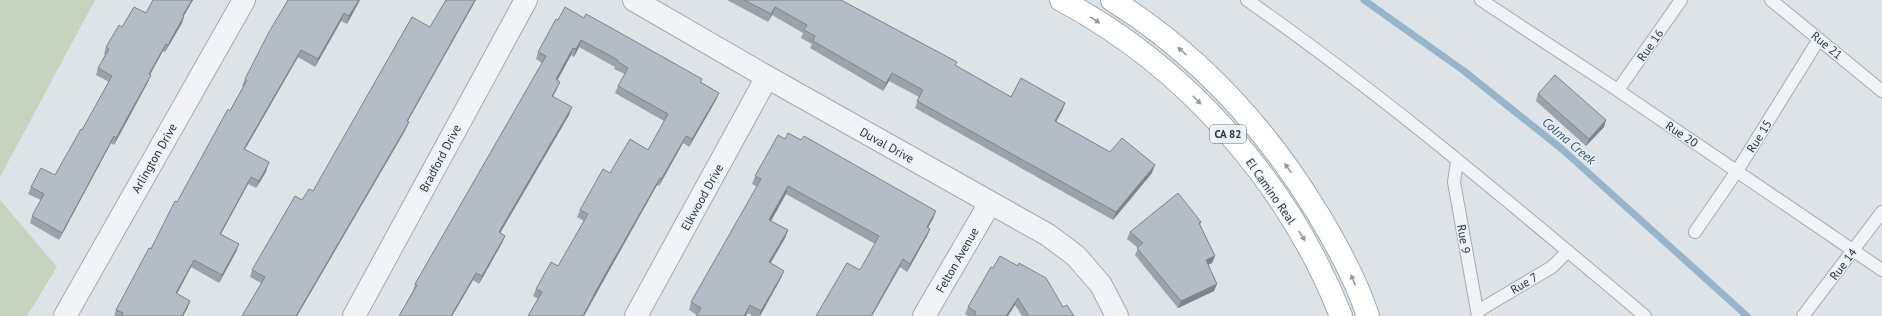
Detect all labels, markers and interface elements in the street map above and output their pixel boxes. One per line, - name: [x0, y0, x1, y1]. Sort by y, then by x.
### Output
- one-way arrow: [1089, 16, 1101, 23]
- street label: Rue 16: [1634, 26, 1666, 64]
- street label: Rue 21: [1808, 28, 1846, 62]
- one-way arrow: [1177, 46, 1187, 56]
- one-way arrow: [1192, 95, 1202, 105]
- water label: Colma Creek: [1539, 114, 1600, 169]
- street label: Rue 15: [1743, 117, 1775, 155]
- street label: Rue 20: [1663, 118, 1701, 151]
- street label: Arlington Drive: [128, 121, 180, 195]
- street label: Bradford Drive: [416, 122, 464, 194]
- street label: Duval Drive: [857, 124, 917, 166]
- road number: CA 82: [1210, 125, 1246, 143]
- street label: El Camino Real: [1243, 155, 1300, 227]
- street label: Elkwood Drive: [678, 161, 726, 233]
- one-way arrow: [1284, 163, 1292, 173]
- street label: Rue 9: [1454, 223, 1474, 255]
- street label: Felton Avenue: [932, 225, 982, 295]
- one-way arrow: [1298, 230, 1305, 242]
- street label: Rue 14: [1826, 245, 1860, 283]
- street label: Rue 7: [1508, 269, 1540, 297]
- one-way arrow: [1350, 273, 1356, 285]

